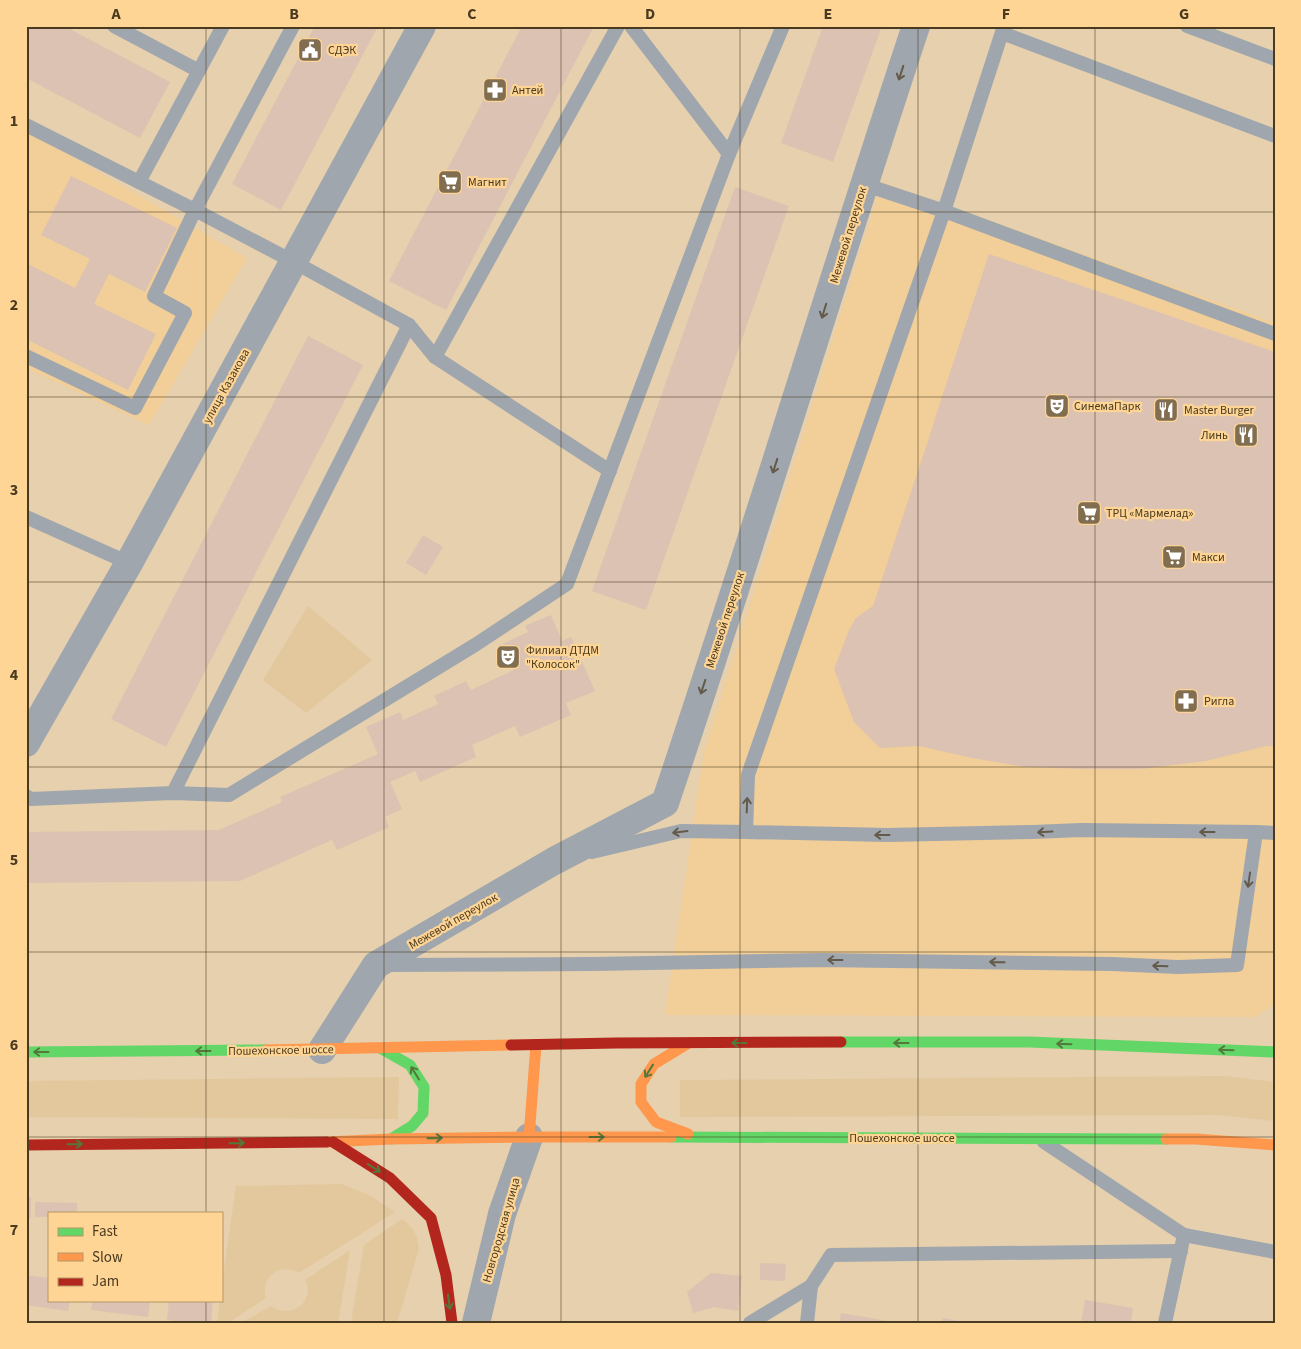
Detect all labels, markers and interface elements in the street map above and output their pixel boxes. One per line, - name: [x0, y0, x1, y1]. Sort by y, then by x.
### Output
- text: A: [110, 3, 121, 25]
- text: B: [289, 3, 299, 25]
- text: C: [467, 3, 477, 25]
- text: D: [645, 3, 655, 25]
- text: E: [824, 3, 832, 25]
- text: F: [1002, 3, 1010, 25]
- text: G: [1179, 3, 1189, 25]
- public building icon: СДЭК: [297, 37, 323, 63]
- place label: СДЭК: [328, 42, 356, 59]
- one-way arrow: [895, 64, 905, 80]
- pharmacy icon: Антей: [482, 77, 508, 103]
- place label: Антей: [512, 82, 543, 99]
- text: 1: [10, 110, 18, 132]
- supermarket icon: Магнит: [437, 169, 463, 195]
- place label: Магнит: [468, 174, 507, 191]
- street label: Межевой переулок: [826, 185, 871, 285]
- text: 2: [10, 294, 18, 316]
- one-way arrow: [819, 302, 828, 318]
- street label: улица Казакова: [199, 346, 254, 427]
- theatre icon: СинемаПарк: [1044, 393, 1070, 419]
- restaurant icon: Master Burger: [1153, 397, 1179, 423]
- place label: СинемаПарк: [1074, 398, 1140, 415]
- place label: Master Burger: [1184, 402, 1254, 419]
- restaurant icon: Линь: [1233, 422, 1259, 448]
- place label: Линь: [1201, 427, 1228, 444]
- one-way arrow: [770, 457, 780, 473]
- text: 3: [10, 479, 18, 501]
- supermarket icon: ТРЦ «Мармелад»: [1076, 500, 1102, 526]
- place label: ТРЦ «Мармелад»: [1106, 505, 1193, 522]
- supermarket icon: Макси: [1161, 544, 1187, 570]
- place label: Макси: [1192, 549, 1225, 566]
- street label: Межевой переулок: [702, 570, 749, 670]
- place label: Филиал ДТДМ "Колосок": [526, 642, 599, 673]
- theatre icon: Филиал ДТДМ "Колосок": [495, 644, 521, 670]
- text: 4: [10, 664, 19, 686]
- one-way arrow: [698, 678, 708, 694]
- pharmacy icon: Ригла: [1173, 688, 1199, 714]
- place label: Ригла: [1204, 693, 1234, 710]
- one-way arrow: [742, 797, 752, 814]
- one-way arrow: [673, 827, 689, 837]
- one-way arrow: [1037, 827, 1053, 836]
- one-way arrow: [1199, 827, 1216, 837]
- one-way arrow: [874, 830, 890, 840]
- text: 5: [10, 849, 18, 871]
- one-way arrow: [1244, 872, 1254, 888]
- street label: Межевой переулок: [406, 889, 501, 954]
- one-way arrow: [827, 955, 844, 965]
- one-way arrow: [990, 957, 1006, 967]
- one-way arrow: [1152, 961, 1168, 970]
- text: 6: [10, 1034, 18, 1056]
- one-way arrow: [731, 1038, 747, 1048]
- one-way arrow: [893, 1038, 910, 1048]
- one-way arrow: [1056, 1039, 1072, 1048]
- street label: Пошехонское шоссе: [228, 1041, 334, 1060]
- one-way arrow: [1218, 1045, 1234, 1055]
- one-way arrow: [195, 1046, 212, 1056]
- one-way arrow: [33, 1047, 49, 1057]
- one-way arrow: [644, 1064, 655, 1078]
- one-way arrow: [410, 1067, 420, 1081]
- street label: Пошехонское шоссе: [849, 1130, 955, 1147]
- one-way arrow: [589, 1132, 605, 1142]
- one-way arrow: [426, 1133, 443, 1143]
- one-way arrow: [229, 1138, 245, 1148]
- one-way arrow: [66, 1139, 83, 1149]
- one-way arrow: [366, 1163, 380, 1173]
- street label: Новгородская улица: [478, 1176, 525, 1285]
- legend: [48, 1212, 222, 1302]
- text: 7: [10, 1219, 18, 1241]
- text: Fast: [92, 1221, 118, 1242]
- text: Slow: [92, 1247, 123, 1268]
- text: Jam: [92, 1271, 119, 1292]
- one-way arrow: [445, 1294, 455, 1310]

